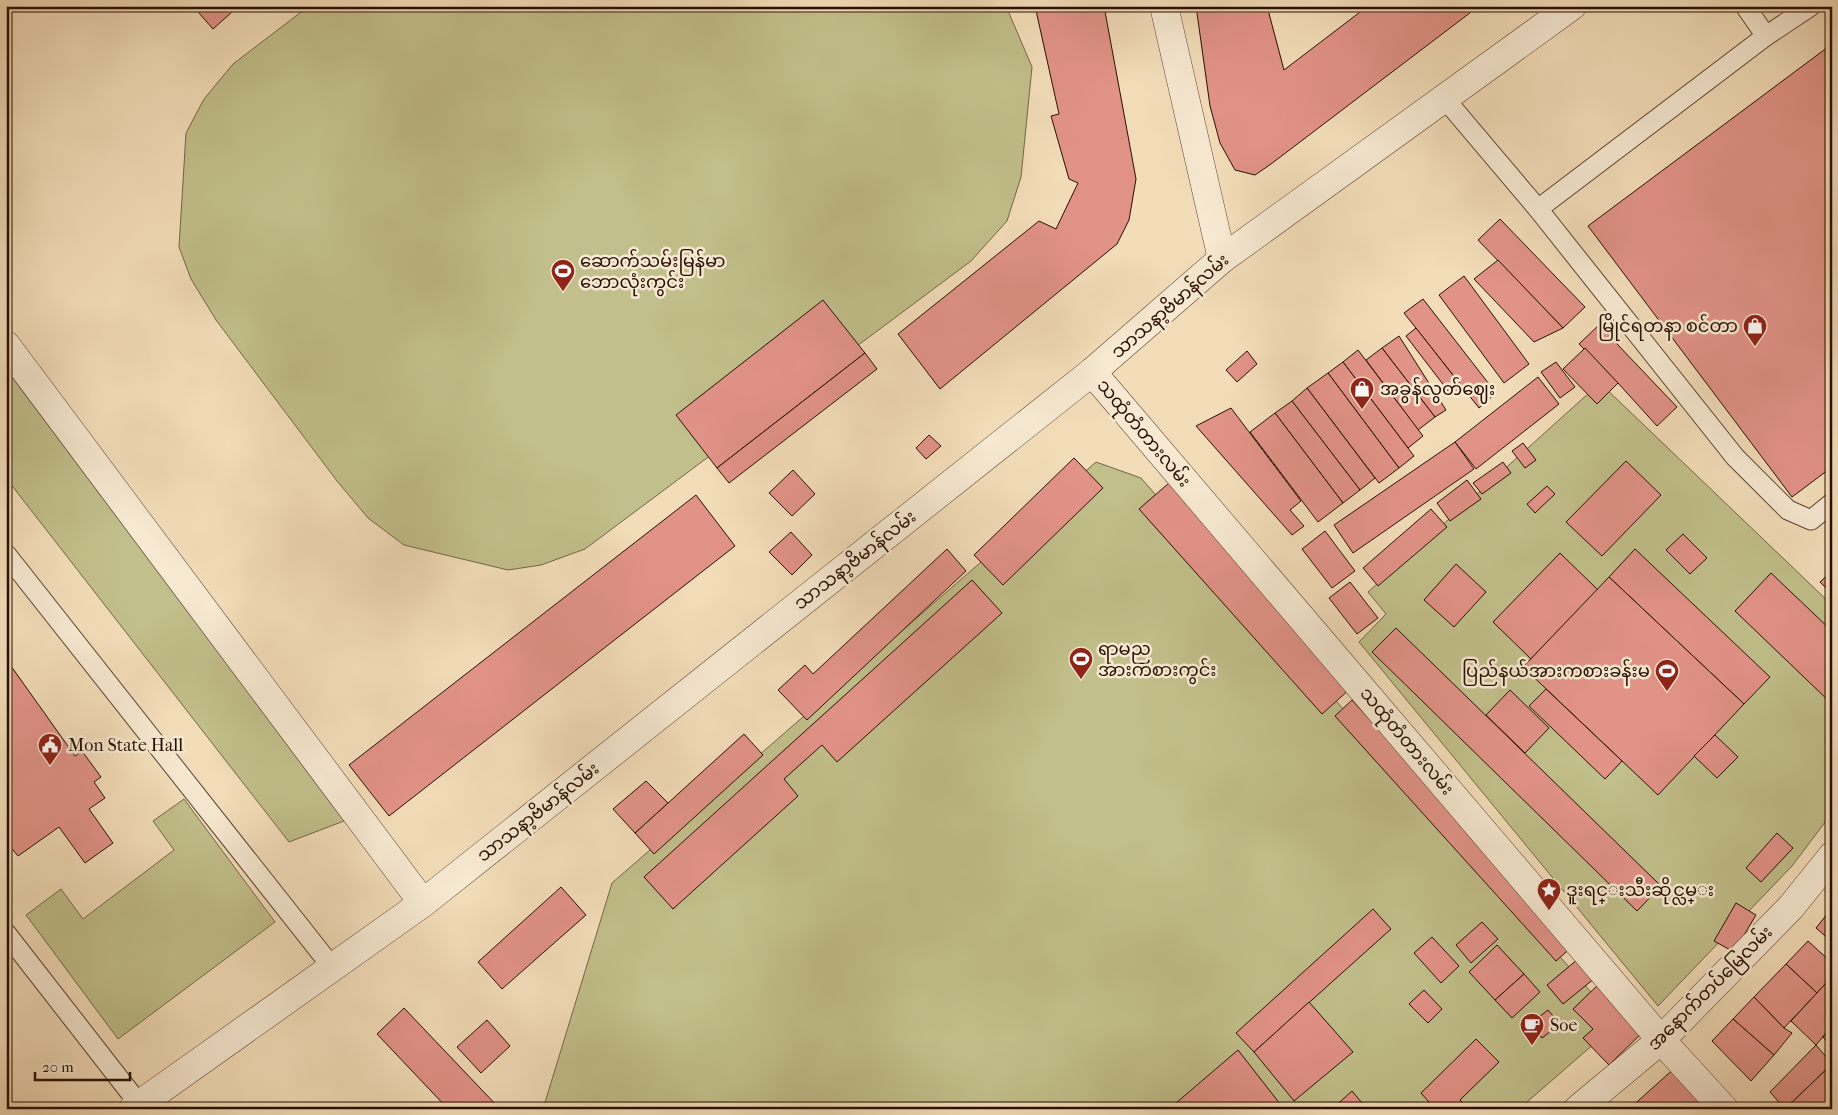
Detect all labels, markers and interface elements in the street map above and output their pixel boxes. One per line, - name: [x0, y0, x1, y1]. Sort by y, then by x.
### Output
- street label: သာသနာ့ဗိမာန်လမ်း: [1105, 247, 1236, 366]
- place label: ဆောက်သမ်းမြန်မာ ဘောလုံးကွင်း: [580, 248, 725, 297]
- sports icon: ဆောက်သမ်းမြန်မာ ဘောလုံးကွင်း: [550, 258, 576, 292]
- place label: မြိုင်ရတနာ စင်တာ: [1598, 312, 1738, 341]
- shop icon: မြိုင်ရတနာ စင်တာ: [1742, 313, 1768, 347]
- street label: သထုံတံတားလမ်း: [1089, 373, 1197, 494]
- shop icon: အခွန်လွတ်ဈေး: [1349, 376, 1375, 410]
- place label: အခွန်လွတ်ဈေး: [1380, 376, 1495, 404]
- street label: သာသနာ့ဗိမာန်လမ်း: [788, 503, 923, 618]
- place label: ရာမည အားကစားကွင်း: [1098, 639, 1217, 685]
- sports icon: ရာမည အားကစားကွင်း: [1068, 646, 1094, 680]
- place label: ပြည်နယ်အားကစားခန်းမ: [1462, 658, 1650, 686]
- sports icon: ပြည်နယ်အားကစားခန်းမ: [1654, 658, 1680, 692]
- street label: သထုံတံတားလမ်း: [1352, 681, 1460, 802]
- public building icon: Mon State Hall: [37, 732, 63, 766]
- place label: Mon State Hall: [68, 735, 183, 756]
- street label: သာသနာ့ဗိမာန်လမ်း: [471, 755, 606, 870]
- place label: ဒူးရင္းသီးဆိုင္လမ္း: [1566, 876, 1714, 905]
- place icon: ဒူးရင္းသီးဆိုင္လမ္း: [1536, 877, 1562, 911]
- street label: အနောက်တပ်မြေလမ်း: [1642, 920, 1780, 1058]
- cafe icon: Soe: [1519, 1012, 1545, 1046]
- place label: Soe: [1550, 1015, 1577, 1036]
- scale bar: [35, 1050, 130, 1082]
- text: 20 m: [42, 1058, 74, 1076]

